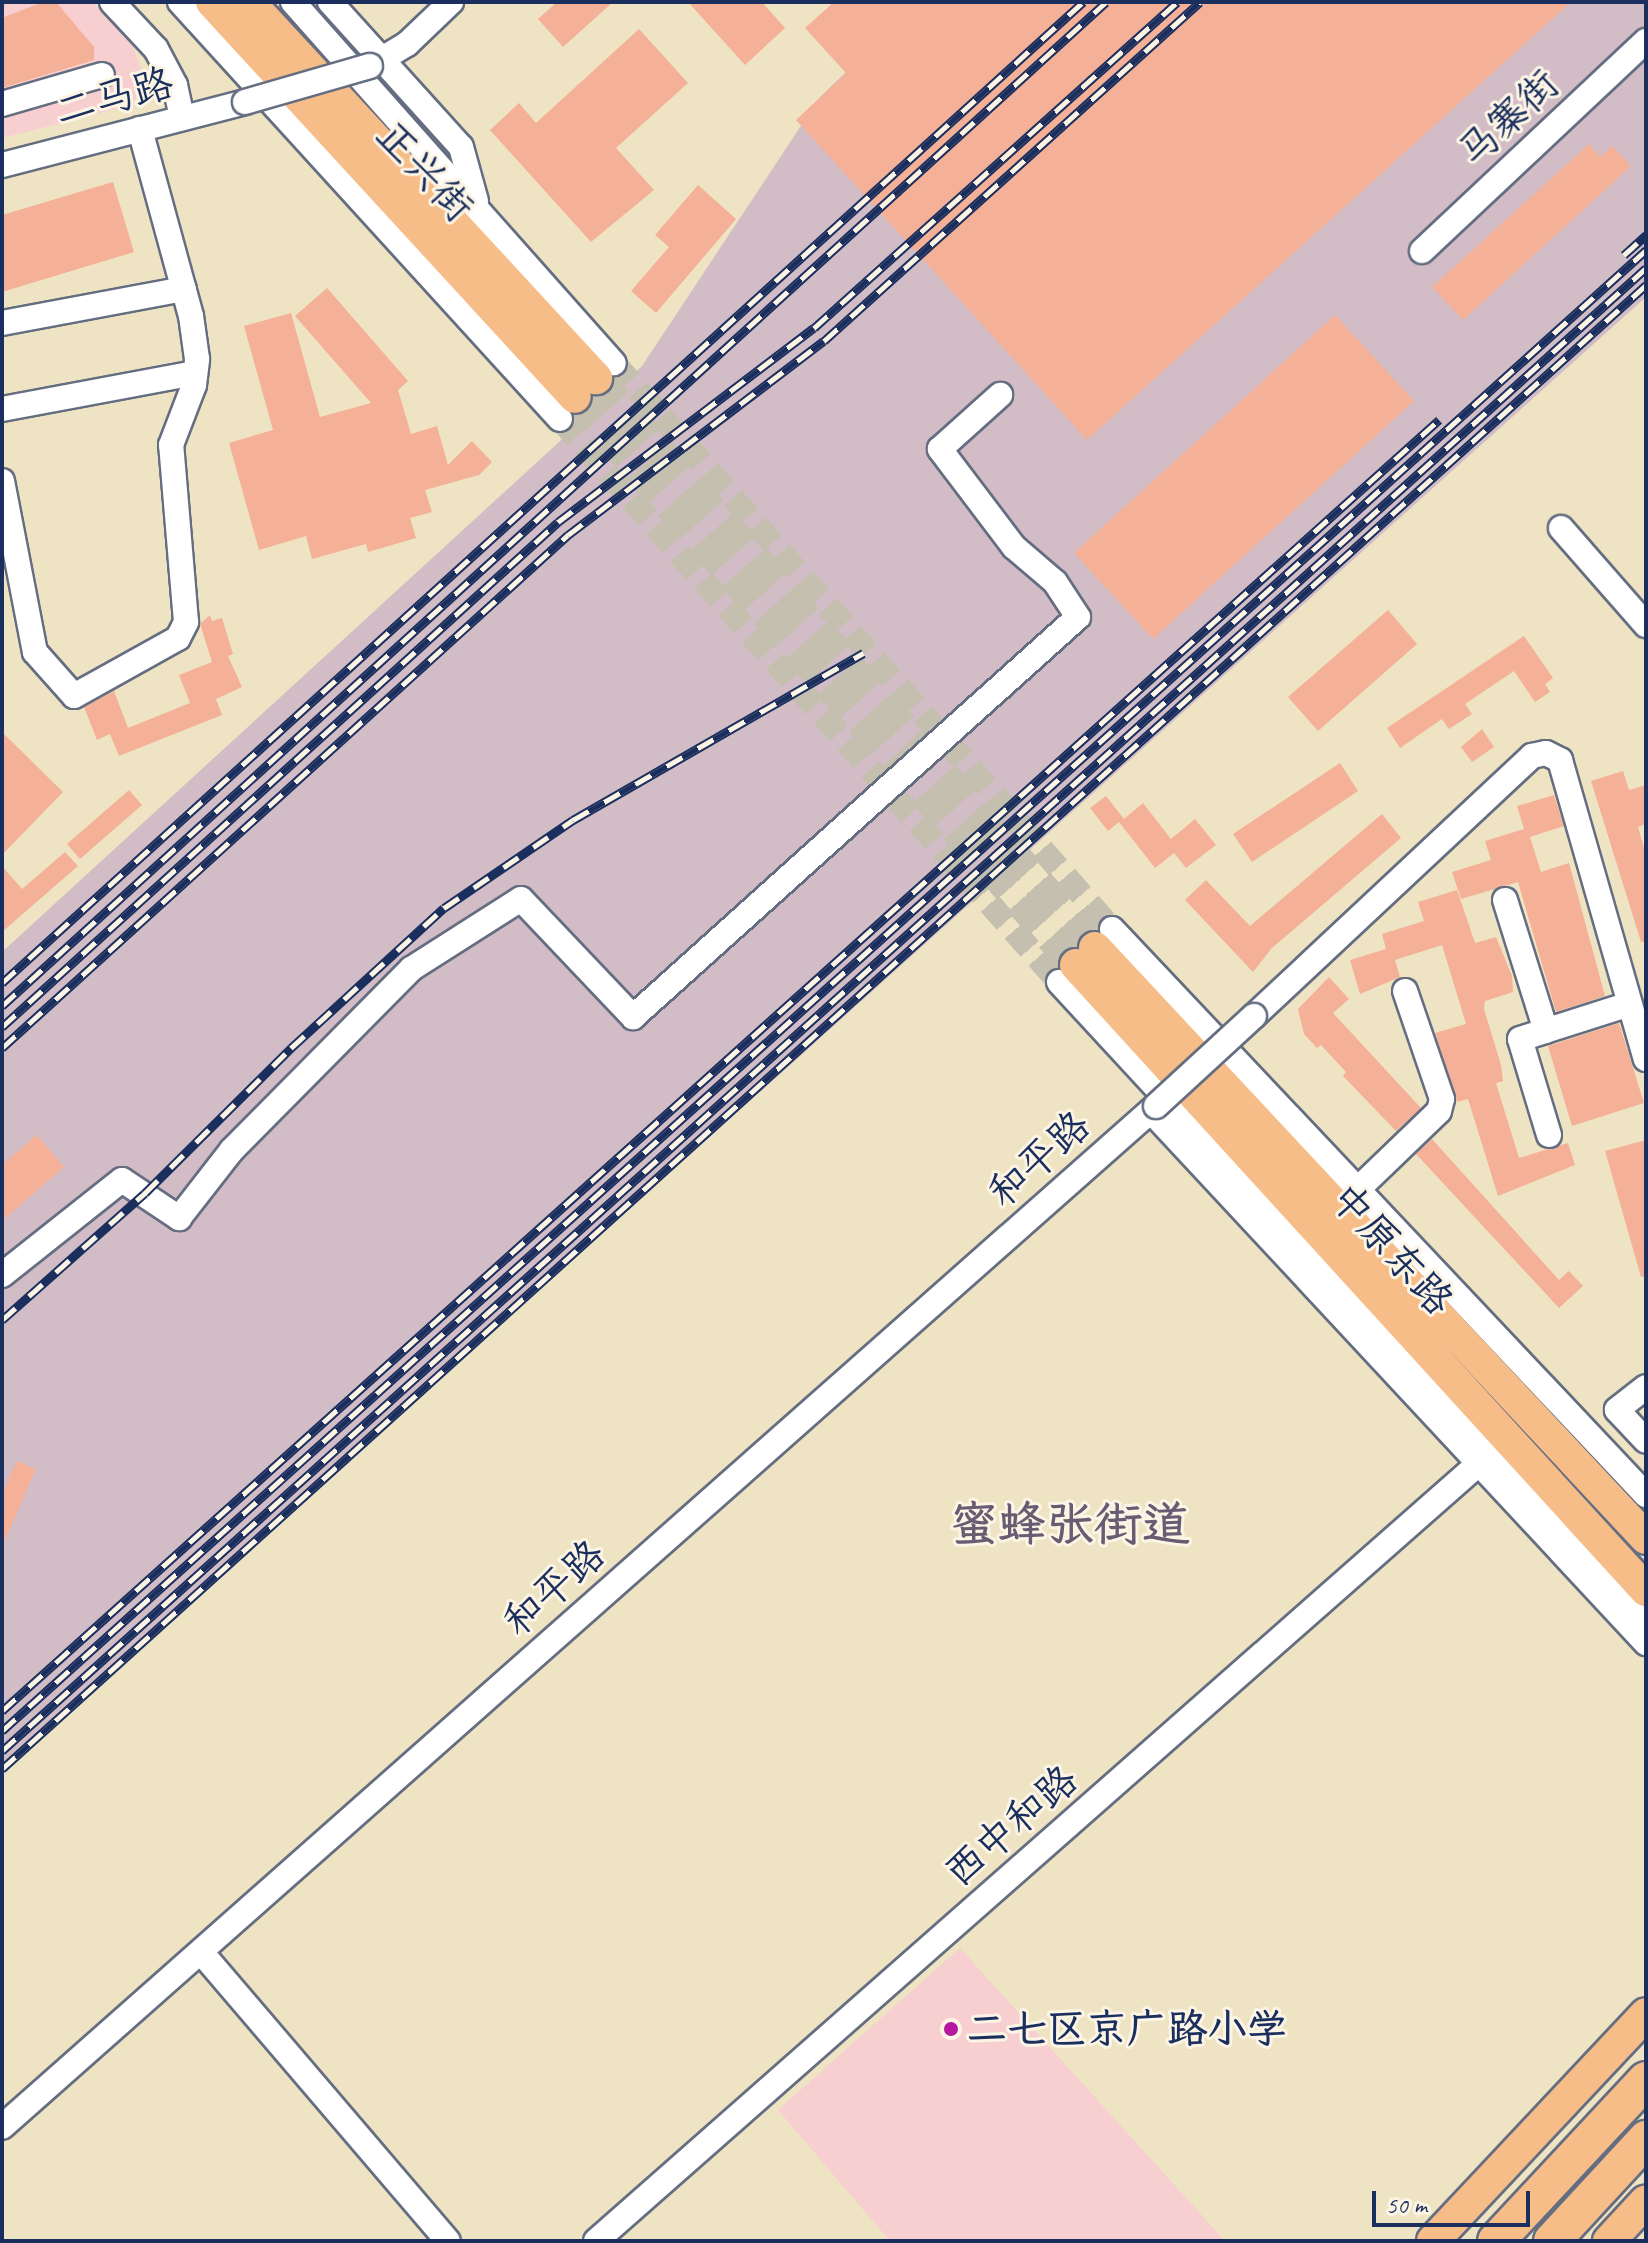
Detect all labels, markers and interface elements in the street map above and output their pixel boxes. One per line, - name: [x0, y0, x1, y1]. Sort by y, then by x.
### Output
- street label: 二马路: [50, 58, 178, 136]
- street label: 马寨街: [1448, 60, 1568, 176]
- street label: 正兴街: [367, 111, 483, 231]
- street label: 和平路: [978, 1101, 1100, 1217]
- street label: 中原东路: [1321, 1173, 1463, 1325]
- district label: 蜜蜂张街道: [950, 1496, 1190, 1554]
- street label: 和平路: [493, 1530, 615, 1646]
- street label: 西中和路: [935, 1755, 1087, 1897]
- place label: 二七区京广路小学: [967, 2005, 1287, 2053]
- marker: 二七区京广路小学: [942, 2020, 960, 2038]
- scale bar: [1376, 2175, 1534, 2225]
- text: 50 m: [1386, 2190, 1427, 2220]

